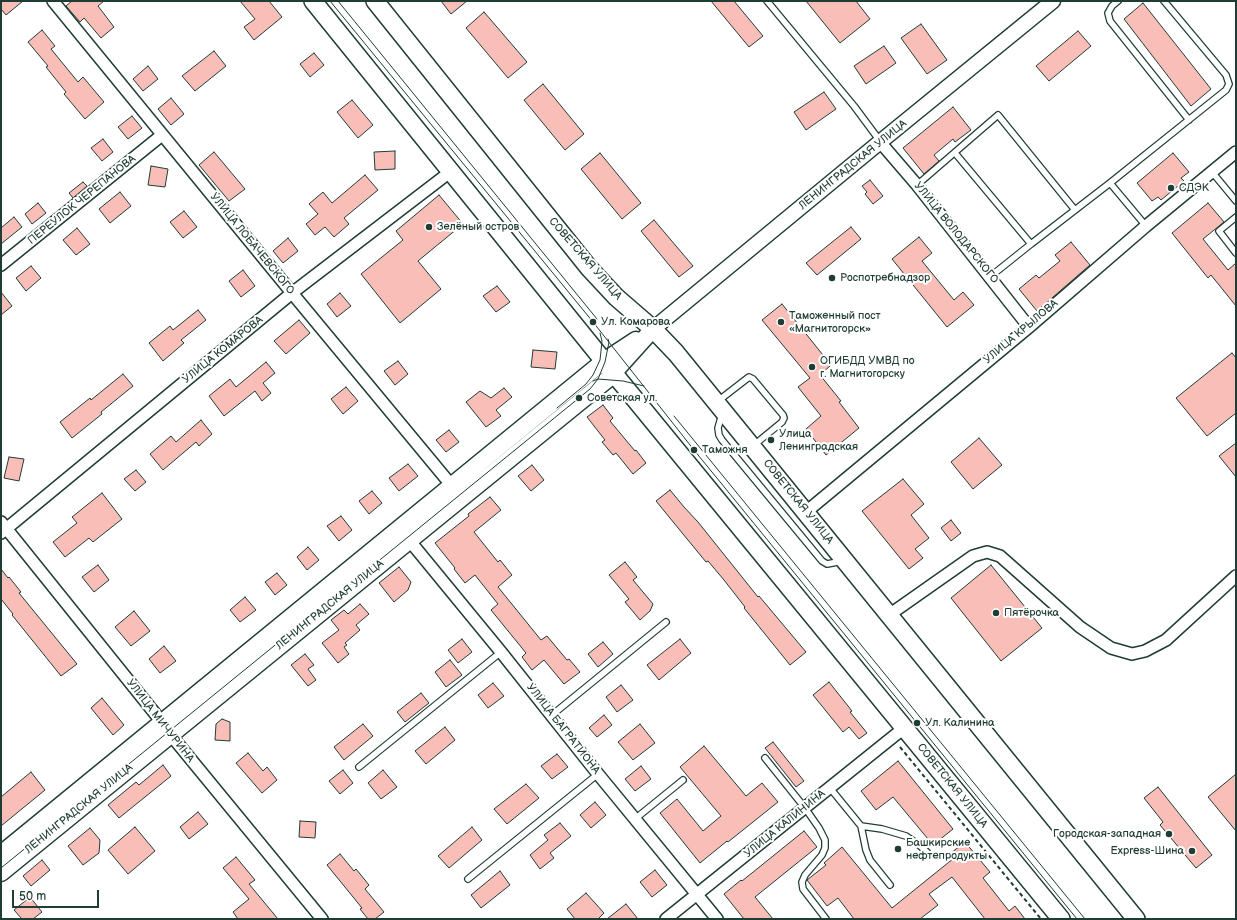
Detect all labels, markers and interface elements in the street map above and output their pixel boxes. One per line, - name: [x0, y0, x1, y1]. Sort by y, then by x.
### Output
- street label: ЛЕНИНГРАДСКАЯ УЛИЦА: [796, 117, 910, 213]
- street label: ПЕРЕУЛОК ЧЕРЕПАНОВА: [25, 152, 139, 248]
- street label: УЛИЦА ВОЛОДАРСКОГО: [911, 180, 1001, 286]
- place label: СДЭК: [1179, 181, 1209, 195]
- marker: СДЭК: [1166, 183, 1176, 193]
- street label: УЛИЦА ЛОБАЧЕВСКОГО: [207, 191, 297, 297]
- street label: СОВЕТСКАЯ УЛИЦА: [546, 215, 624, 303]
- place label: Зелёный остров: [437, 220, 519, 234]
- marker: Зелёный остров: [424, 222, 434, 232]
- place label: Роспотребнадзор: [840, 271, 930, 285]
- marker: Роспотребнадзор: [827, 273, 837, 283]
- street label: УЛИЦА КРЫЛОВА: [981, 297, 1061, 367]
- place label: Таможенный пост «Магнитогорск»: [789, 309, 881, 335]
- street label: УЛИЦА КОМАРОВА: [180, 314, 266, 386]
- place label: Ул. Комарова: [601, 315, 670, 329]
- marker: Ул. Комарова: [588, 317, 598, 327]
- marker: Таможенный пост «Магнитогорск»: [776, 317, 786, 327]
- place label: ОГИБДД УМВД по г. Магнитогорску: [820, 354, 915, 380]
- marker: ОГИБДД УМВД по г. Магнитогорску: [807, 362, 817, 372]
- place label: Советская ул.: [587, 391, 657, 405]
- marker: Советская ул.: [574, 393, 584, 403]
- place label: Улица Ленинградская: [779, 427, 858, 453]
- marker: Улица Ленинградская: [766, 435, 776, 445]
- place label: Таможня: [702, 443, 748, 457]
- marker: Таможня: [689, 445, 699, 455]
- street label: СОВЕТСКАЯ УЛИЦА: [760, 457, 836, 547]
- street label: ЛЕНИНГРАДСКАЯ УЛИЦА: [273, 557, 387, 653]
- place label: Пятёрочка: [1004, 606, 1059, 620]
- marker: Пятёрочка: [991, 608, 1001, 618]
- street label: УЛИЦА МИЧУРИНА: [123, 677, 197, 765]
- street label: УЛИЦА БАГРАТИОНА: [523, 681, 603, 777]
- place label: Ул. Калинина: [925, 716, 995, 730]
- marker: Ул. Калинина: [912, 718, 922, 728]
- street label: СОВЕТСКАЯ УЛИЦА: [914, 741, 990, 831]
- street label: ЛЕНИНГРАДСКАЯ УЛИЦА: [22, 761, 136, 857]
- street label: УЛИЦА КАЛИНИНА: [742, 787, 828, 861]
- place label: Городская-западная: [1053, 827, 1161, 841]
- marker: Городская-западная: [1164, 829, 1174, 839]
- place label: Башкирские нефтепродукты: [906, 836, 987, 862]
- marker: Башкирские нефтепродукты: [893, 844, 903, 854]
- place label: Express-Шина: [1111, 844, 1184, 858]
- marker: Express-Шина: [1187, 846, 1197, 856]
- scale bar: [14, 882, 101, 908]
- text: 50 m: [19, 889, 46, 904]

